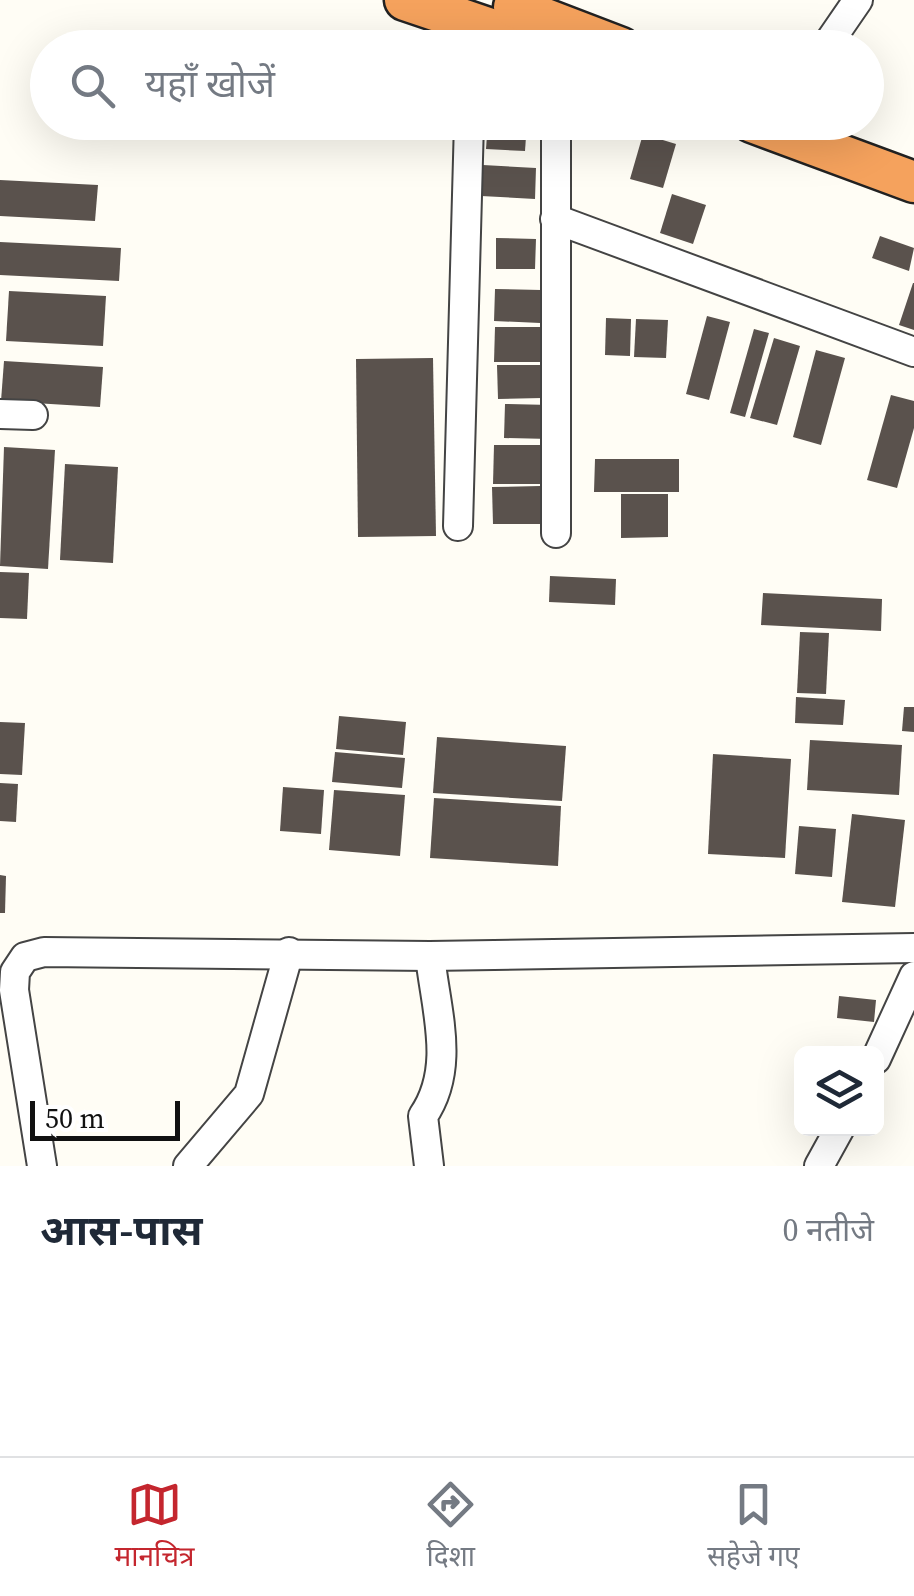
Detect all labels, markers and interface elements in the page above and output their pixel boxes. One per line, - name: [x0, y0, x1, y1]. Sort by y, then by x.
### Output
- search box: [30, 30, 884, 140]
- icon: search: [65, 58, 120, 113]
- text: यहाँ खोजें: [145, 58, 275, 110]
- map controls: [794, 1046, 884, 1136]
- button: layers: [794, 1046, 884, 1136]
- scale bar: [30, 1096, 180, 1140]
- text: 50 m: [45, 1099, 105, 1137]
- text: आस-पास: [40, 1201, 203, 1259]
- text: 0 नतीजे: [783, 1208, 874, 1252]
- tab: मानचित्र: [114, 1477, 194, 1577]
- tab: दिशा: [423, 1477, 478, 1577]
- tab: सहेजे गए: [707, 1477, 800, 1577]

